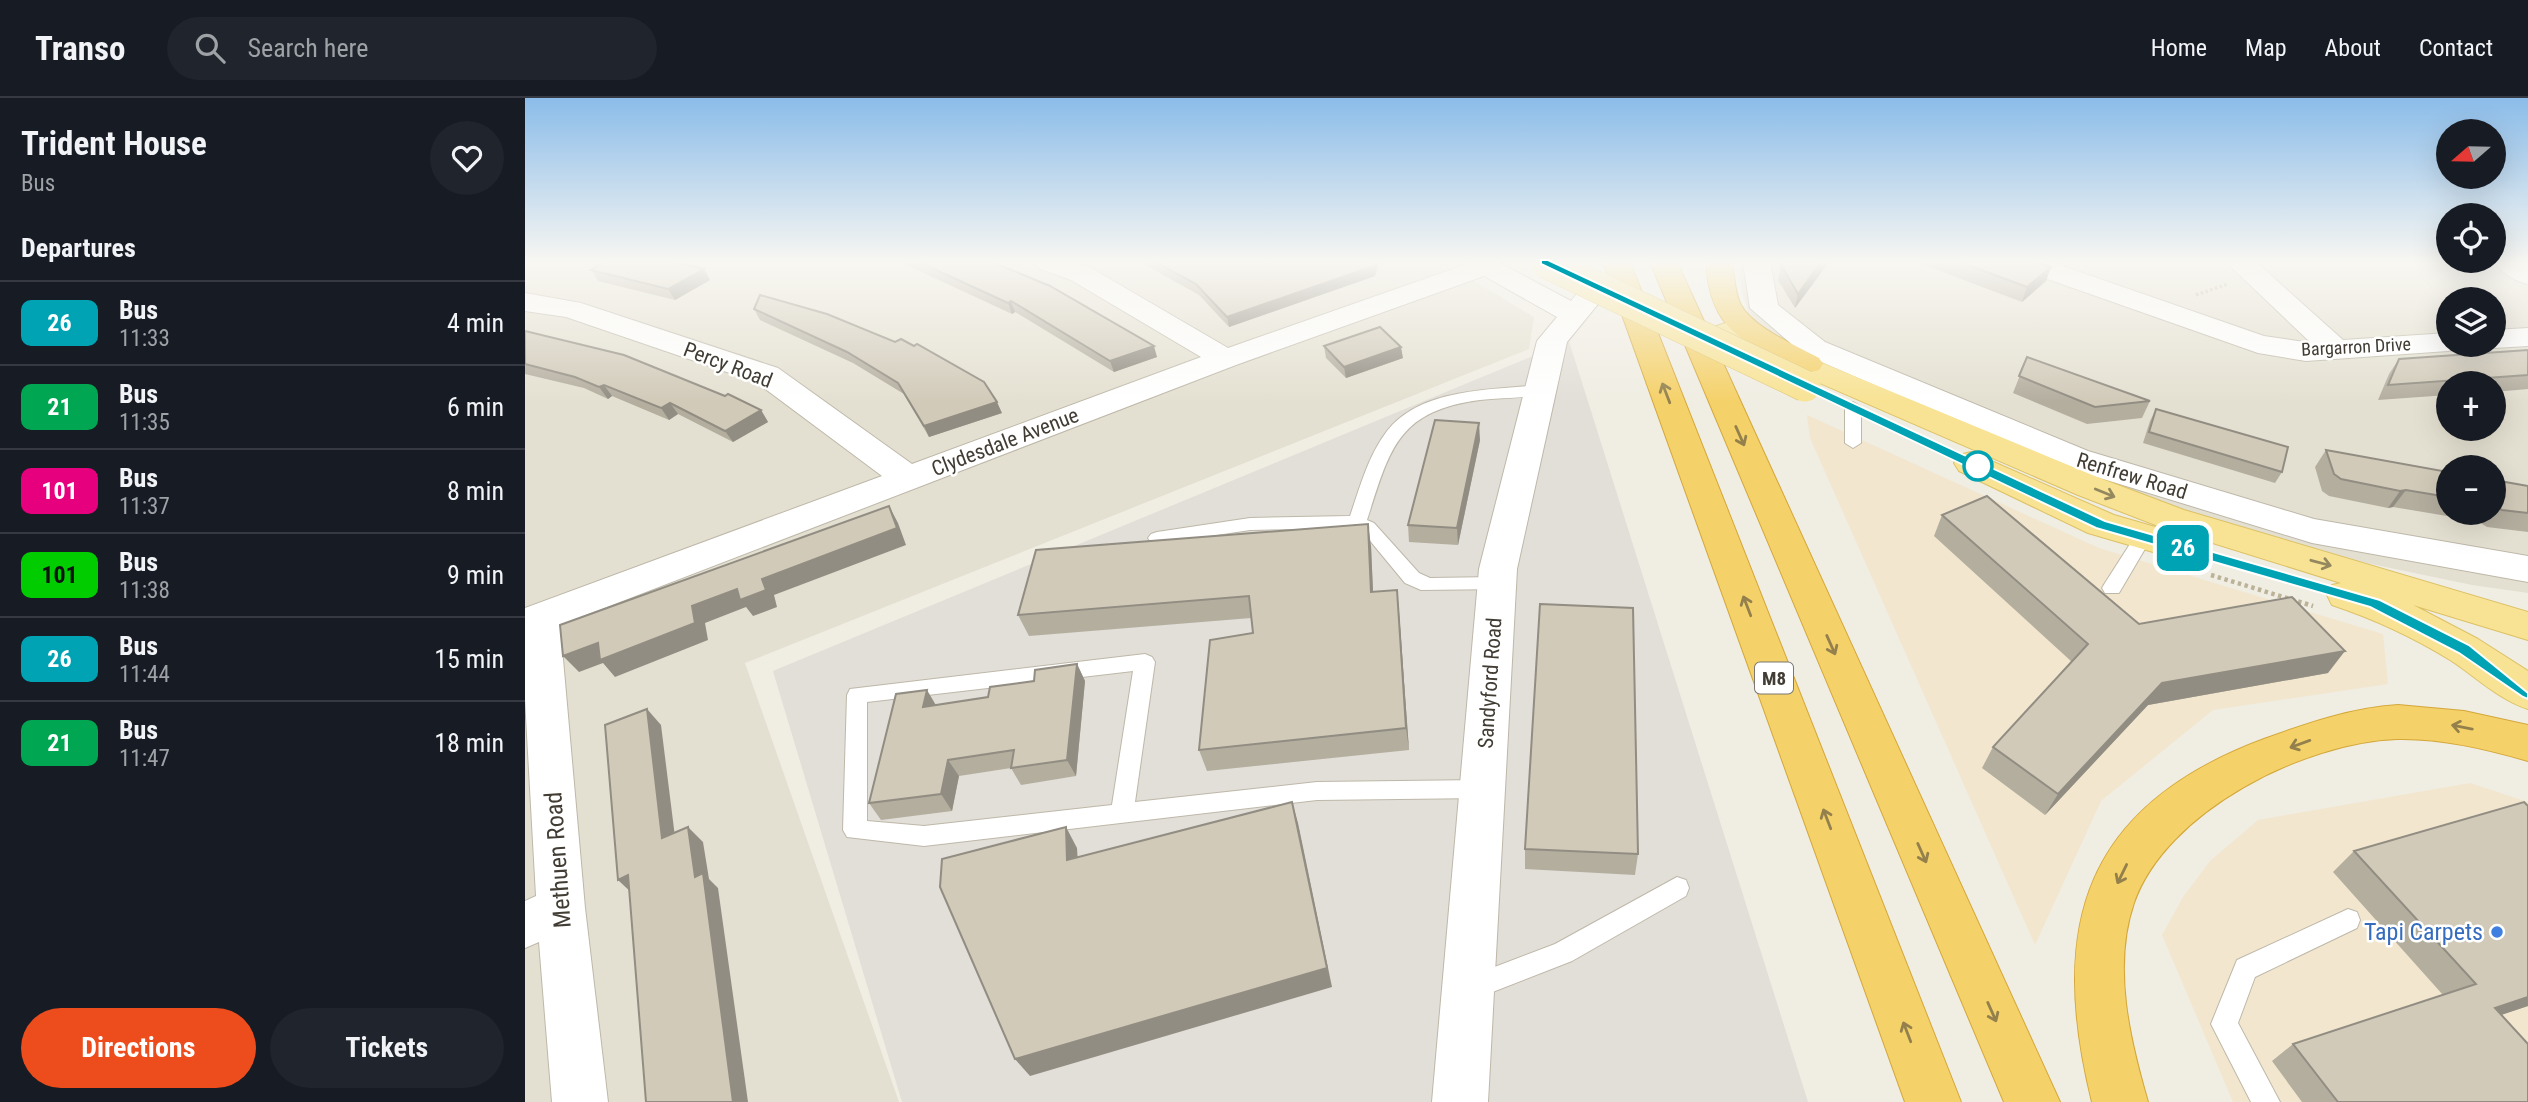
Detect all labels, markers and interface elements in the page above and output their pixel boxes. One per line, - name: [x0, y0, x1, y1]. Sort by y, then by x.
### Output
- search box: [167, 17, 657, 80]
- text: Transo: [35, 29, 125, 68]
- icon: search: [191, 29, 229, 67]
- text: Search here: [247, 33, 368, 63]
- text: Home: [2151, 34, 2207, 62]
- text: Map: [2245, 34, 2287, 62]
- text: About: [2325, 34, 2381, 62]
- text: Contact: [2419, 34, 2493, 62]
- north arrow: [2436, 119, 2506, 189]
- map controls: [2436, 119, 2506, 525]
- button: heart: [430, 121, 504, 195]
- text: Trident House: [21, 124, 207, 163]
- text: Bus: [21, 170, 55, 197]
- button: locate: [2436, 203, 2506, 273]
- text: Departures: [21, 233, 136, 263]
- button: layers: [2436, 287, 2506, 357]
- text: Bus: [119, 295, 158, 325]
- text: 4 min: [447, 308, 504, 338]
- text: 26: [47, 309, 72, 337]
- text: 11:33: [119, 325, 170, 352]
- street label: Bargarron Drive: [2301, 333, 2411, 360]
- street label: Percy Road: [680, 337, 776, 393]
- button: +: [2436, 371, 2506, 441]
- text: Bus: [119, 379, 158, 409]
- one-way arrow: [1659, 383, 1672, 404]
- text: 6 min: [447, 392, 504, 422]
- text: 21: [47, 393, 72, 421]
- street label: Clydesdale Avenue: [928, 403, 1082, 481]
- text: 11:35: [119, 409, 170, 436]
- one-way arrow: [1734, 425, 1747, 446]
- street label: Renfrew Road: [2074, 448, 2190, 504]
- unlabelled marker: [1963, 451, 1993, 481]
- button: −: [2436, 455, 2506, 525]
- text: Bus: [119, 463, 158, 493]
- text: 8 min: [447, 476, 504, 506]
- text: 101: [41, 477, 78, 505]
- one-way arrow: [2093, 487, 2115, 500]
- text: 11:37: [119, 493, 170, 520]
- line badge: 26: [2151, 525, 2215, 571]
- text: 26: [2171, 534, 2195, 562]
- text: Bus: [119, 547, 158, 577]
- one-way arrow: [2310, 557, 2332, 570]
- text: 9 min: [447, 560, 504, 590]
- text: 101: [41, 561, 78, 589]
- text: 11:38: [119, 577, 170, 604]
- one-way arrow: [1739, 595, 1752, 617]
- street label: Sandyford Road: [1473, 617, 1507, 749]
- text: Bus: [119, 631, 158, 661]
- one-way arrow: [1825, 634, 1838, 655]
- text: 15 min: [434, 644, 504, 674]
- text: 26: [47, 645, 72, 673]
- text: 11:44: [119, 661, 170, 688]
- road number: M8: [1755, 663, 1793, 694]
- text: Bus: [119, 715, 158, 745]
- one-way arrow: [2451, 719, 2474, 733]
- text: 18 min: [434, 728, 504, 758]
- text: 21: [47, 729, 72, 757]
- one-way arrow: [2290, 739, 2312, 751]
- text: 11:47: [119, 745, 170, 772]
- street label: Methuen Road: [539, 791, 577, 929]
- one-way arrow: [1819, 808, 1832, 830]
- one-way arrow: [1916, 842, 1929, 864]
- one-way arrow: [2114, 863, 2128, 884]
- place label: Tapi Carpets: [2364, 918, 2483, 946]
- marker: Tapi Carpets: [2489, 924, 2505, 940]
- one-way arrow: [1986, 1001, 1999, 1023]
- button: Directions: [21, 1008, 256, 1088]
- button: Tickets: [270, 1008, 504, 1088]
- one-way arrow: [1899, 1021, 1912, 1043]

